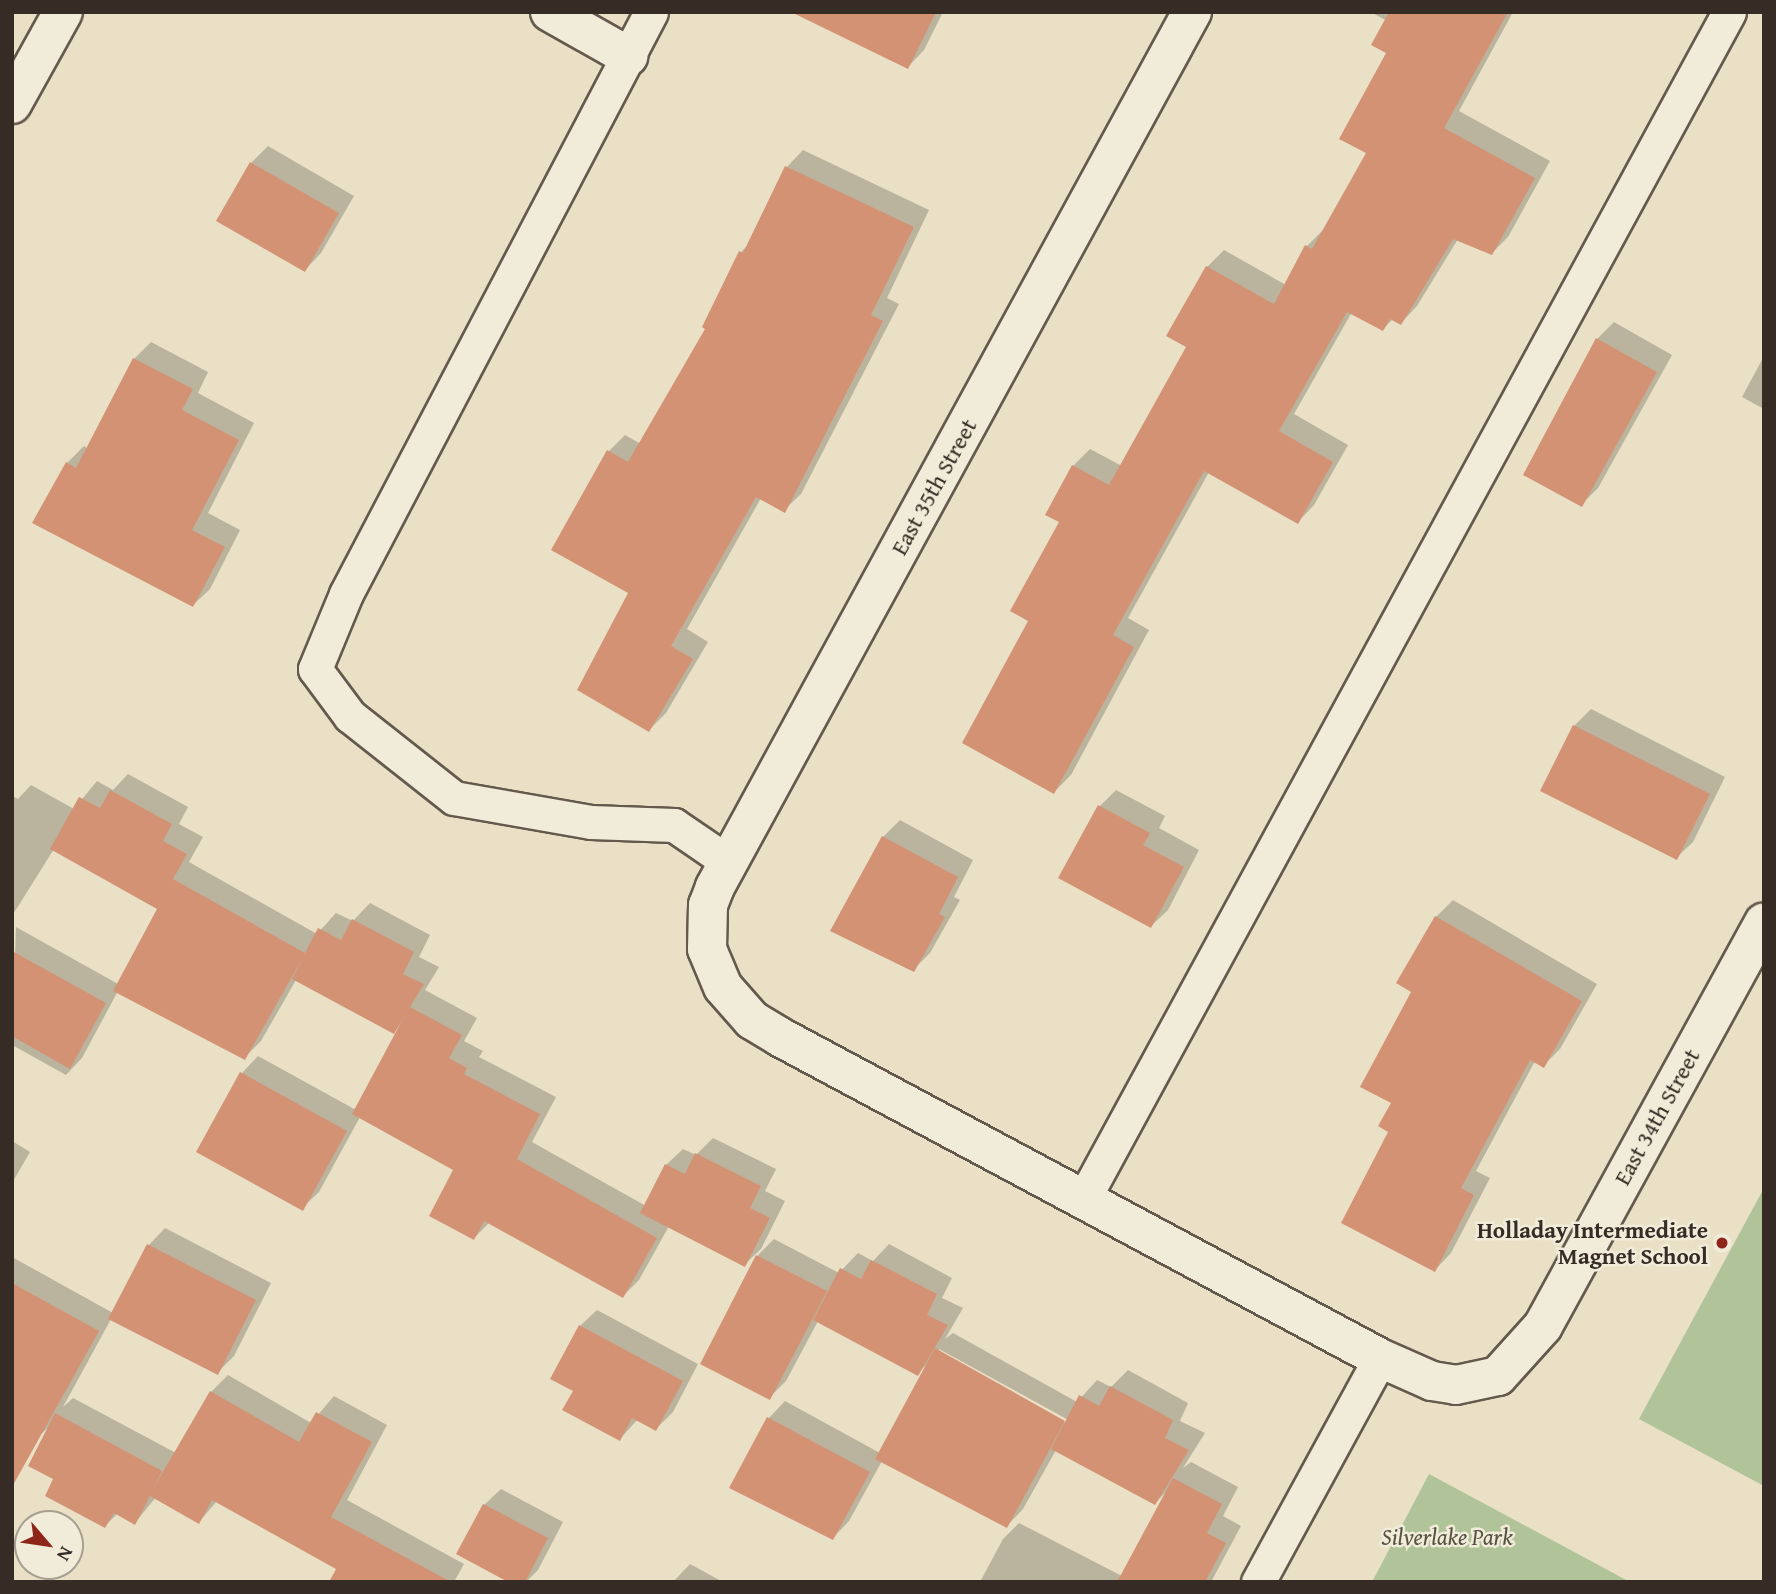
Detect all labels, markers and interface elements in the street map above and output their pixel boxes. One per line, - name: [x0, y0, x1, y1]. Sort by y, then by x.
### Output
- street label: East 35th Street: [885, 414, 983, 560]
- street label: East 34th Street: [1608, 1044, 1706, 1190]
- place label: Holladay Intermediate Magnet School: [1477, 1216, 1708, 1270]
- marker: Holladay Intermediate Magnet School: [1714, 1235, 1730, 1251]
- north arrow: [14, 1510, 84, 1580]
- park label: Silverlake Park: [1381, 1523, 1513, 1551]
- text: N: [50, 1542, 81, 1567]

